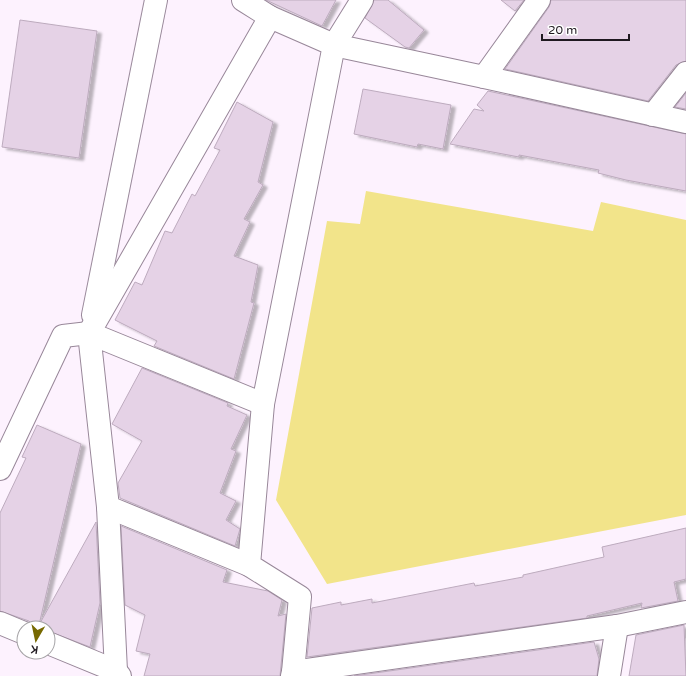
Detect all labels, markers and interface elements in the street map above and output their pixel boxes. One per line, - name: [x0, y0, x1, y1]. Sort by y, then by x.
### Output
- scale bar: [542, 16, 629, 42]
- text: 20 m: [548, 23, 577, 37]
- north arrow: [16, 620, 56, 660]
- text: K: [29, 642, 39, 656]

